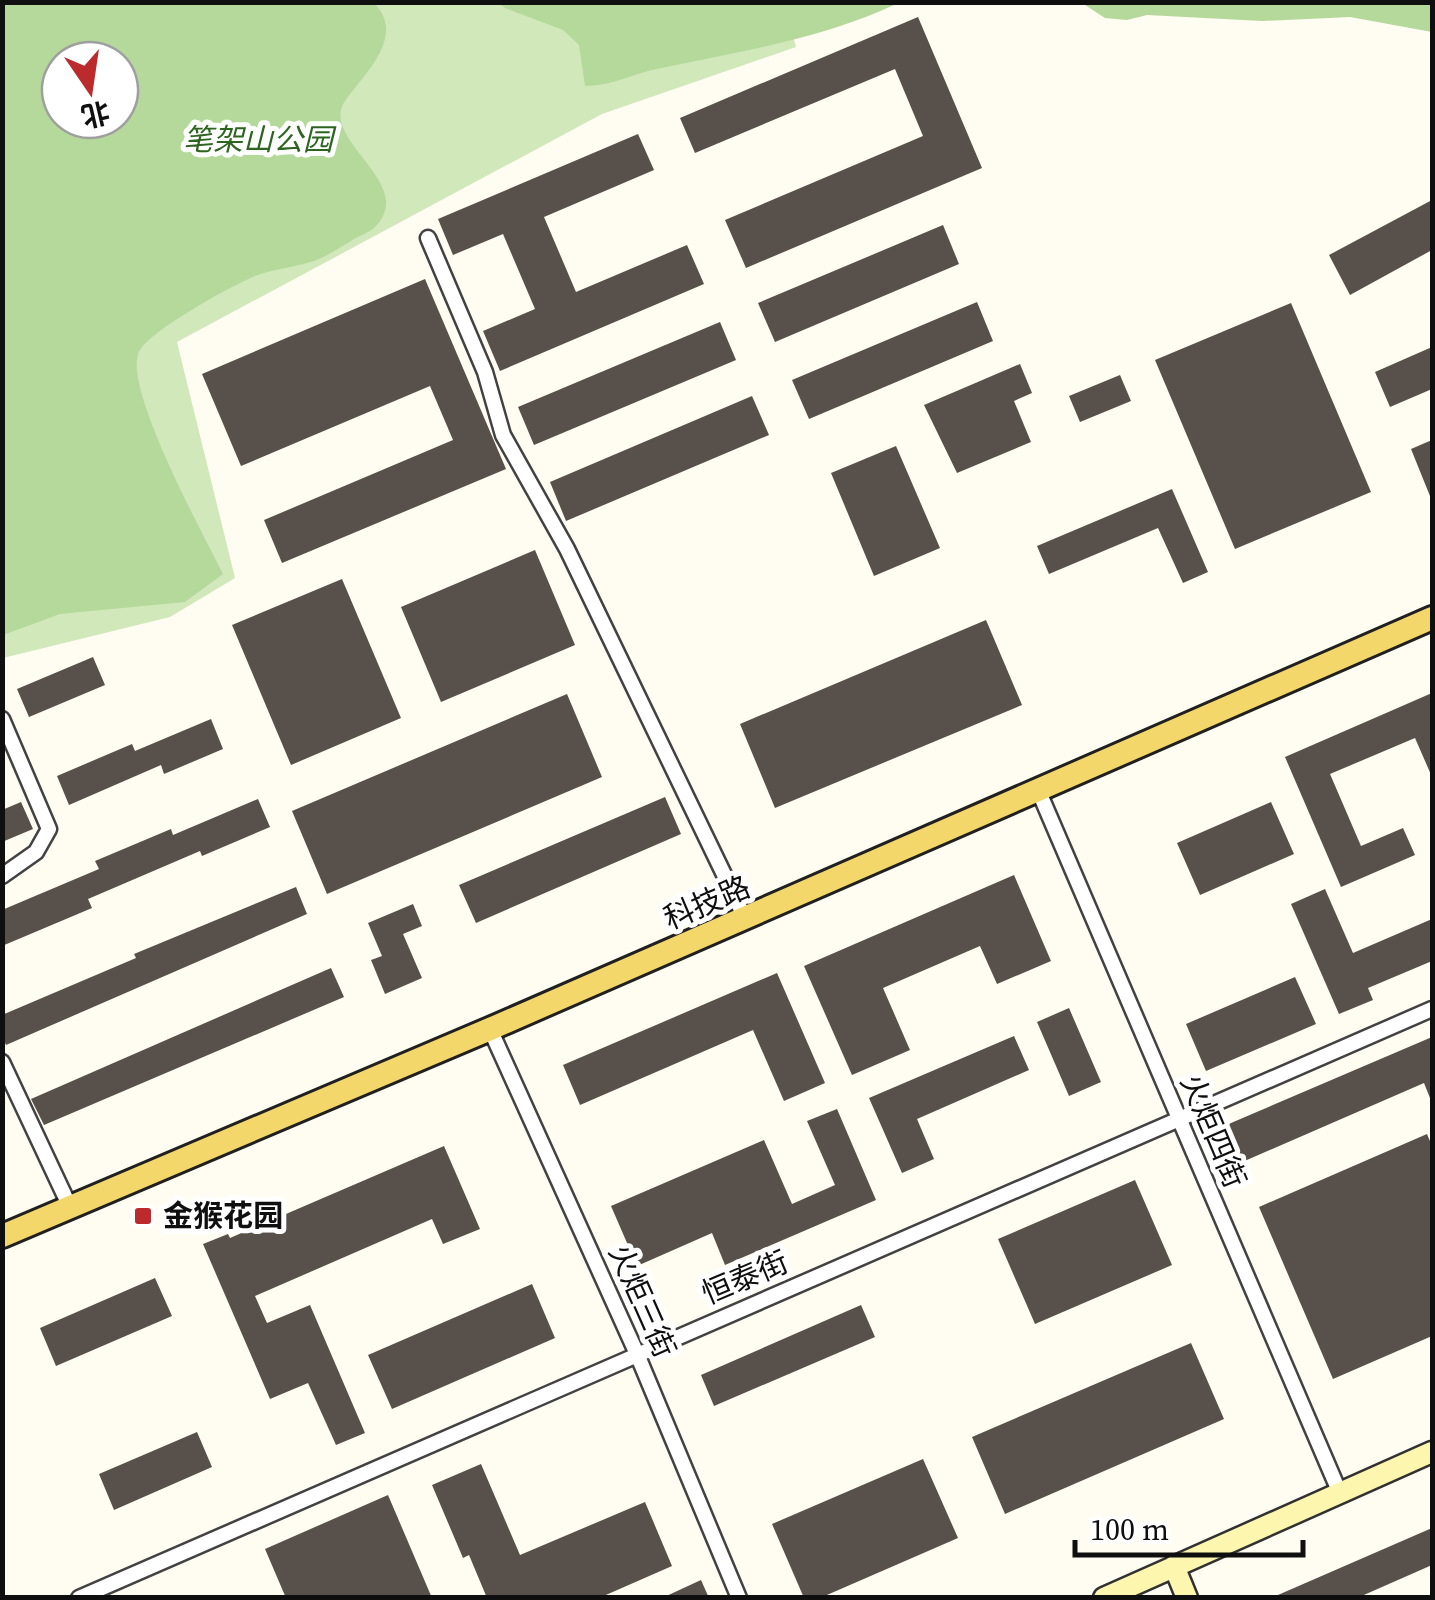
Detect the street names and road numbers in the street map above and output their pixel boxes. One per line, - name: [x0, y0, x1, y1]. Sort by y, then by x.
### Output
- street label: 科技路: [657, 866, 756, 939]
- street label: 火炬四街: [1171, 1068, 1256, 1194]
- street label: 火炬三街: [599, 1238, 686, 1364]
- street label: 恒泰街: [695, 1241, 794, 1314]

